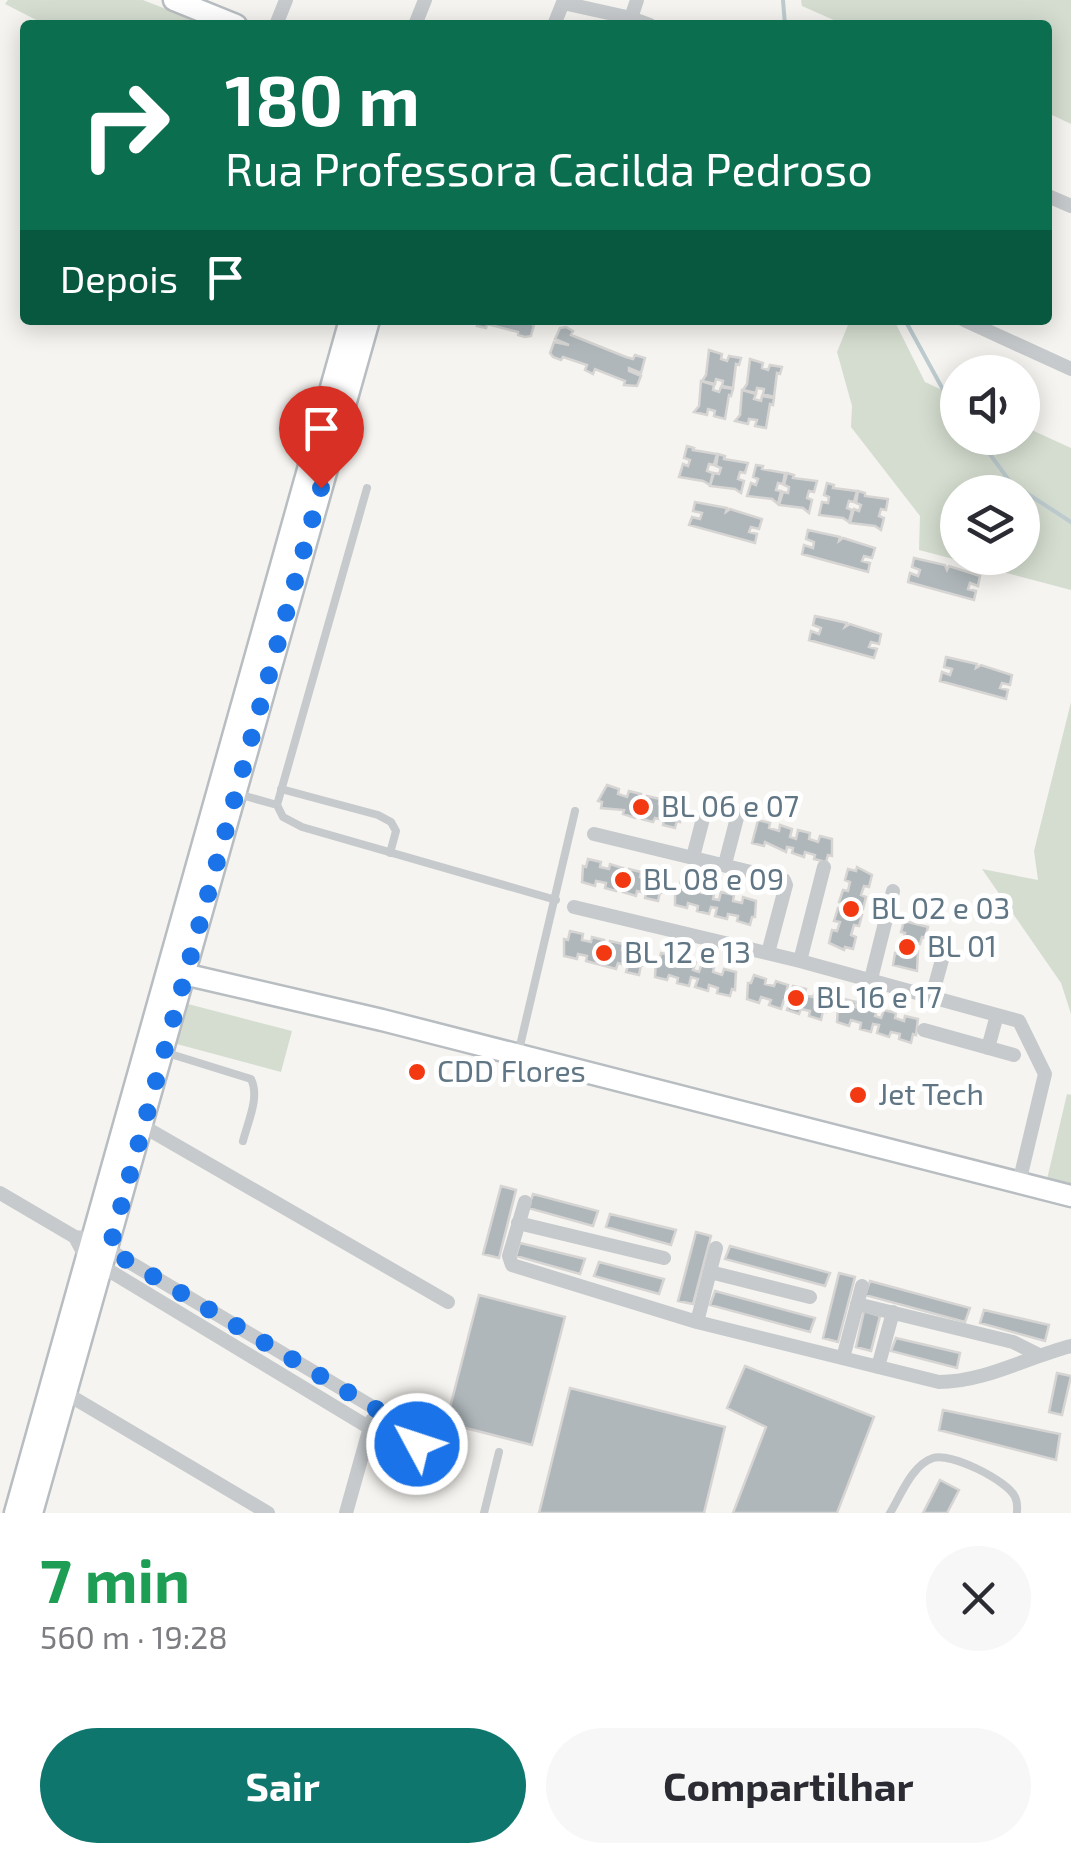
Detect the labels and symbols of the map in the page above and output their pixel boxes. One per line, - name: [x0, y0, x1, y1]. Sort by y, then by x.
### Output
- pin: [279, 386, 364, 489]
- place label: BL 06 e 07: [661, 787, 799, 823]
- marker: BL 06 e 07: [630, 796, 652, 818]
- place label: BL 08 e 09: [643, 860, 784, 896]
- marker: BL 08 e 09: [612, 869, 634, 891]
- place label: BL 02 e 03: [871, 889, 1010, 925]
- marker: BL 02 e 03: [840, 898, 862, 920]
- place label: BL 01: [927, 927, 997, 963]
- place label: BL 12 e 13: [624, 933, 751, 969]
- marker: BL 01: [896, 936, 918, 958]
- marker: BL 12 e 13: [593, 942, 615, 964]
- place label: BL 16 e 17: [816, 978, 942, 1014]
- marker: BL 16 e 17: [785, 987, 807, 1009]
- place label: CDD Flores: [437, 1052, 586, 1088]
- marker: CDD Flores: [406, 1061, 428, 1083]
- place label: Jet Tech: [878, 1075, 984, 1111]
- marker: Jet Tech: [847, 1084, 869, 1106]
- position arrow: [365, 1392, 469, 1496]

